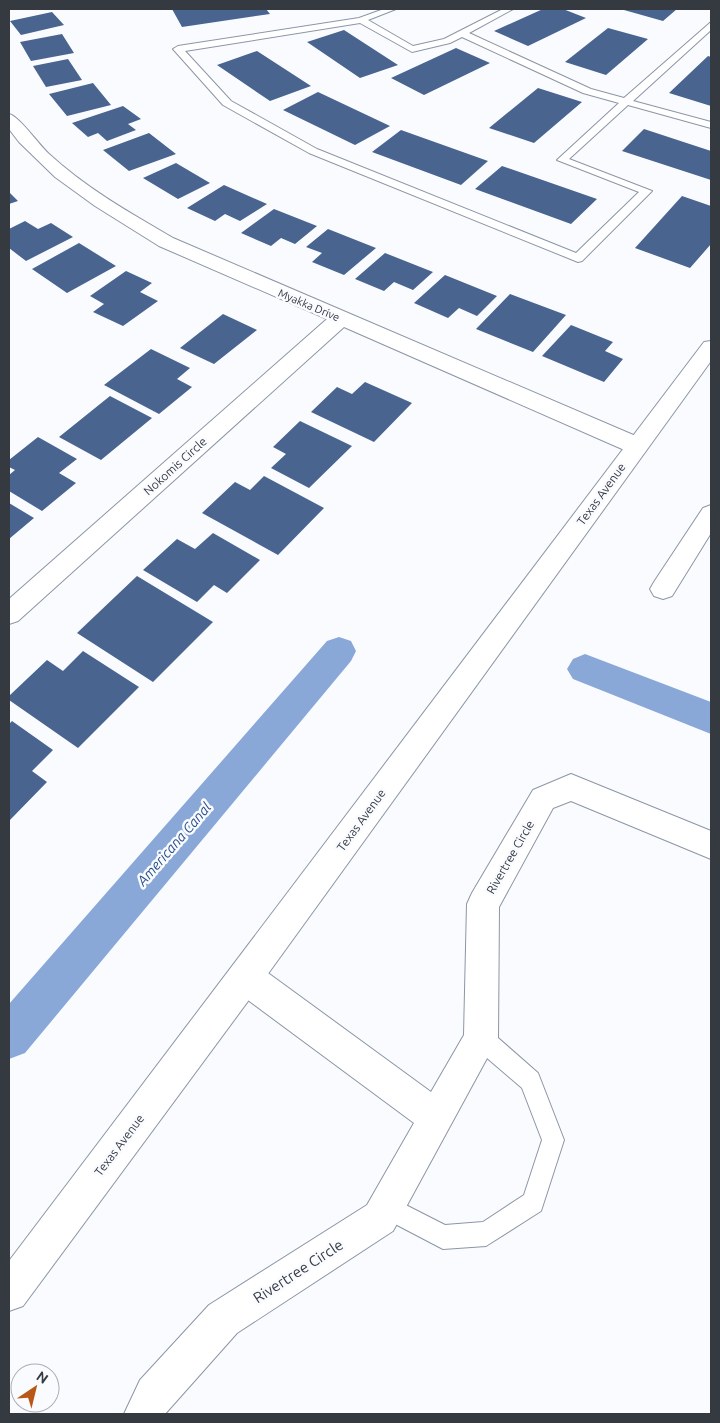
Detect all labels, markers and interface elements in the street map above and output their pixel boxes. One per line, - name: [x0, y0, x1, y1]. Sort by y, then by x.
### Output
- street label: Myakka Drive: [276, 287, 342, 323]
- street label: Nokomis Circle: [141, 434, 209, 498]
- street label: Texas Avenue: [574, 461, 628, 527]
- street label: Texas Avenue: [334, 787, 388, 853]
- water label: Americana Canal: [133, 799, 214, 889]
- street label: Rivertree Circle: [484, 818, 536, 896]
- street label: Texas Avenue: [92, 1112, 146, 1178]
- street label: Rivertree Circle: [250, 1236, 346, 1306]
- north arrow: [10, 1363, 60, 1413]
- text: N: [34, 1368, 51, 1387]

